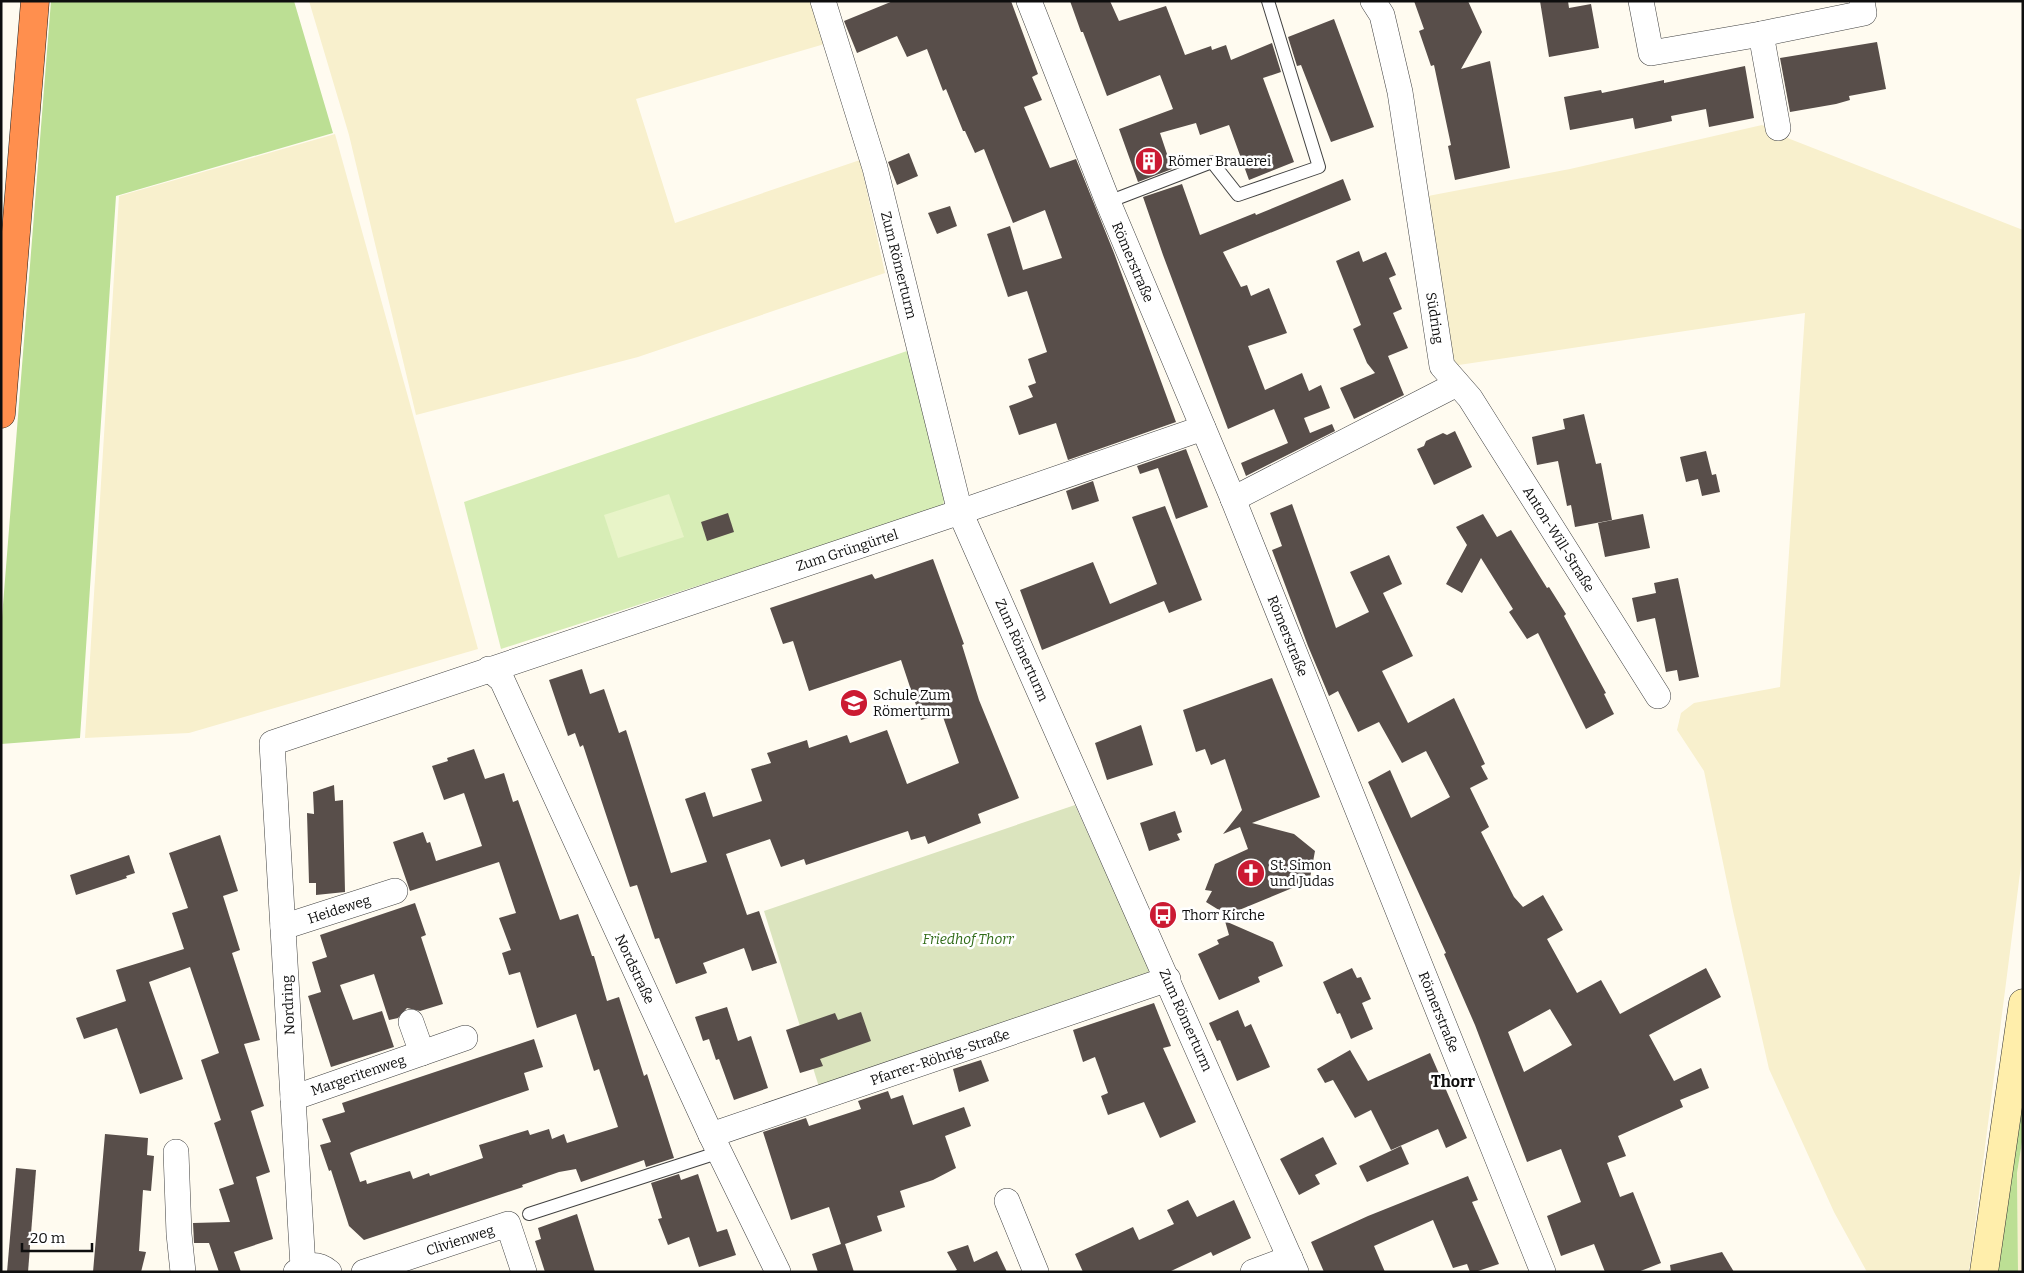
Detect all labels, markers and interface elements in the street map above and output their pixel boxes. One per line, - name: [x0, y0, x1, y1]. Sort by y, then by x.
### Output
- building icon: Römer Brauerei: [1134, 146, 1164, 176]
- place label: Römer Brauerei: [1168, 153, 1271, 170]
- street label: Zum Römerturm: [877, 209, 920, 321]
- street label: Römerstraße: [1108, 219, 1157, 305]
- street label: Südring: [1422, 291, 1447, 345]
- street label: Anton-Will-Straße: [1519, 483, 1598, 595]
- street label: Zum Grüngürtel: [794, 526, 900, 575]
- street label: Römerstraße: [1264, 593, 1311, 679]
- street label: Zum Römerturm: [991, 596, 1052, 705]
- place label: Schule Zum Römerturm: [873, 687, 951, 720]
- school or university icon: Schule Zum Römerturm: [839, 688, 869, 718]
- place label: St. Simon und Judas: [1270, 857, 1334, 890]
- church icon: St. Simon und Judas: [1236, 858, 1266, 888]
- street label: Heideweg: [306, 891, 373, 928]
- bus stop icon: Thorr Kirche: [1148, 900, 1178, 930]
- place label: Thorr Kirche: [1182, 907, 1265, 924]
- park label: Friedhof Thorr: [922, 931, 1015, 948]
- street label: Nordstraße: [611, 932, 658, 1007]
- street label: Zum Römerturm: [1155, 966, 1216, 1075]
- street label: Römerstraße: [1415, 969, 1462, 1055]
- street label: Nordring: [278, 974, 299, 1035]
- street label: Pfarrer-Röhrig-Straße: [868, 1026, 1012, 1089]
- street label: Margeritenweg: [309, 1051, 408, 1100]
- district label: Thorr: [1431, 1072, 1475, 1091]
- scale bar: [22, 1220, 92, 1252]
- street label: Clivienweg: [424, 1221, 497, 1259]
- text: 20 m: [30, 1229, 66, 1247]

